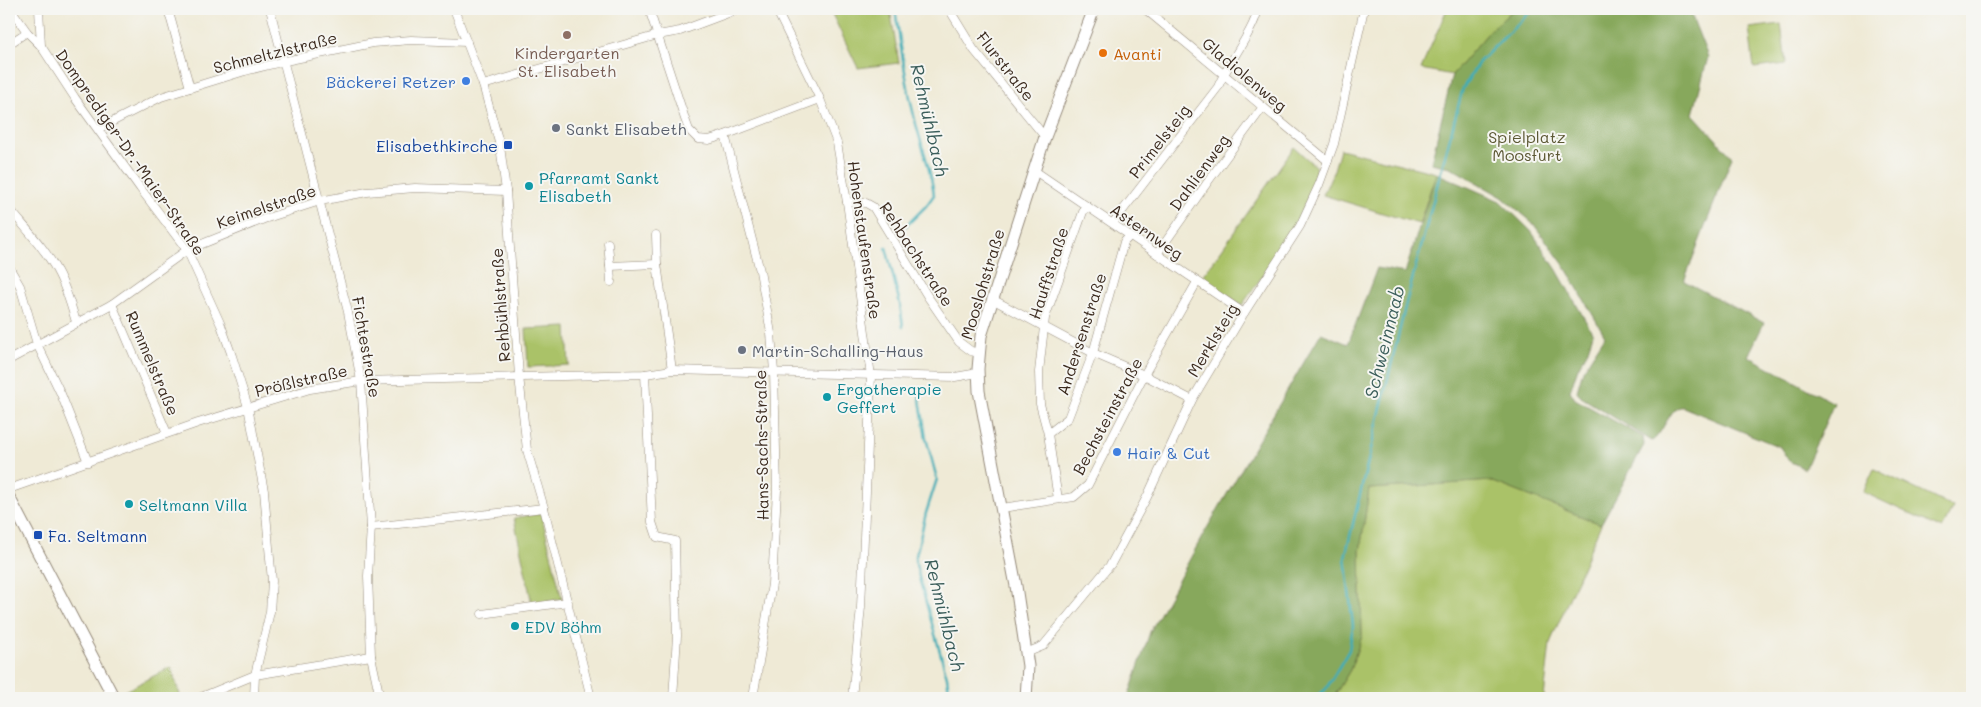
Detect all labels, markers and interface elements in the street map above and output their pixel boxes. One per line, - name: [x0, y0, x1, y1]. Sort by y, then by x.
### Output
- street label: Schmeltzlstraße: [211, 26, 339, 78]
- street label: Flurstraße: [972, 27, 1040, 105]
- marker: Kindergarten St. Elisabeth: [561, 29, 573, 41]
- street label: Gladiolenweg: [1198, 32, 1292, 116]
- place label: Kindergarten St. Elisabeth: [515, 42, 619, 81]
- place label: Avanti: [1113, 43, 1162, 64]
- street label: Domprediger-Dr.-Maier-Straße: [52, 45, 210, 259]
- marker: Avanti: [1097, 47, 1109, 59]
- water label: Rehmühlbach: [905, 61, 955, 179]
- place label: Bäckerei Retzer: [326, 71, 456, 92]
- marker: Bäckerei Retzer: [460, 75, 472, 87]
- street label: Primelsteig: [1124, 100, 1194, 182]
- place label: Sankt Elisabeth: [566, 118, 686, 139]
- marker: Sankt Elisabeth: [550, 122, 562, 134]
- park label: Spielplatz Moosfurt: [1488, 126, 1566, 165]
- street label: Dahlienweg: [1164, 130, 1234, 214]
- place label: Elisabethkirche: [376, 135, 498, 156]
- marker: Elisabethkirche: [502, 139, 514, 151]
- street label: Hohenstaufenstraße: [843, 159, 887, 321]
- place label: Pfarramt Sankt Elisabeth: [539, 167, 659, 206]
- street label: Keimelstraße: [213, 179, 319, 233]
- marker: Pfarramt Sankt Elisabeth: [523, 180, 535, 192]
- street label: Rehbachstraße: [875, 198, 959, 310]
- street label: Asternweg: [1106, 198, 1188, 264]
- street label: Hauffstraße: [1023, 224, 1073, 322]
- street label: Mooslohstraße: [955, 226, 1009, 342]
- street label: Rehbühlstraße: [486, 247, 514, 363]
- street label: Andersenstraße: [1051, 270, 1111, 398]
- water label: Schweinnaab: [1358, 283, 1410, 401]
- street label: Fichtestraße: [348, 295, 386, 399]
- street label: Merklsteig: [1182, 299, 1242, 381]
- street label: Rummelstraße: [122, 308, 184, 418]
- place label: Martin-Schalling-Haus: [752, 340, 923, 361]
- marker: Martin-Schalling-Haus: [736, 344, 748, 356]
- street label: Bechsteinstraße: [1067, 354, 1147, 478]
- street label: Prößlstraße: [253, 359, 349, 401]
- street label: Hans-Sachs-Straße: [749, 369, 773, 521]
- place label: Ergotherapie Geffert: [837, 378, 942, 417]
- marker: Ergotherapie Geffert: [821, 391, 833, 403]
- place label: Hair & Cut: [1127, 442, 1210, 463]
- marker: Hair & Cut: [1111, 446, 1123, 458]
- place label: Seltmann Villa: [139, 494, 248, 515]
- marker: Seltmann Villa: [123, 498, 135, 510]
- place label: Fa. Seltmann: [48, 525, 147, 546]
- marker: Fa. Seltmann: [32, 529, 44, 541]
- water label: Rehmühlbach: [919, 556, 971, 674]
- place label: EDV Böhm: [525, 616, 602, 637]
- marker: EDV Böhm: [509, 620, 521, 632]

